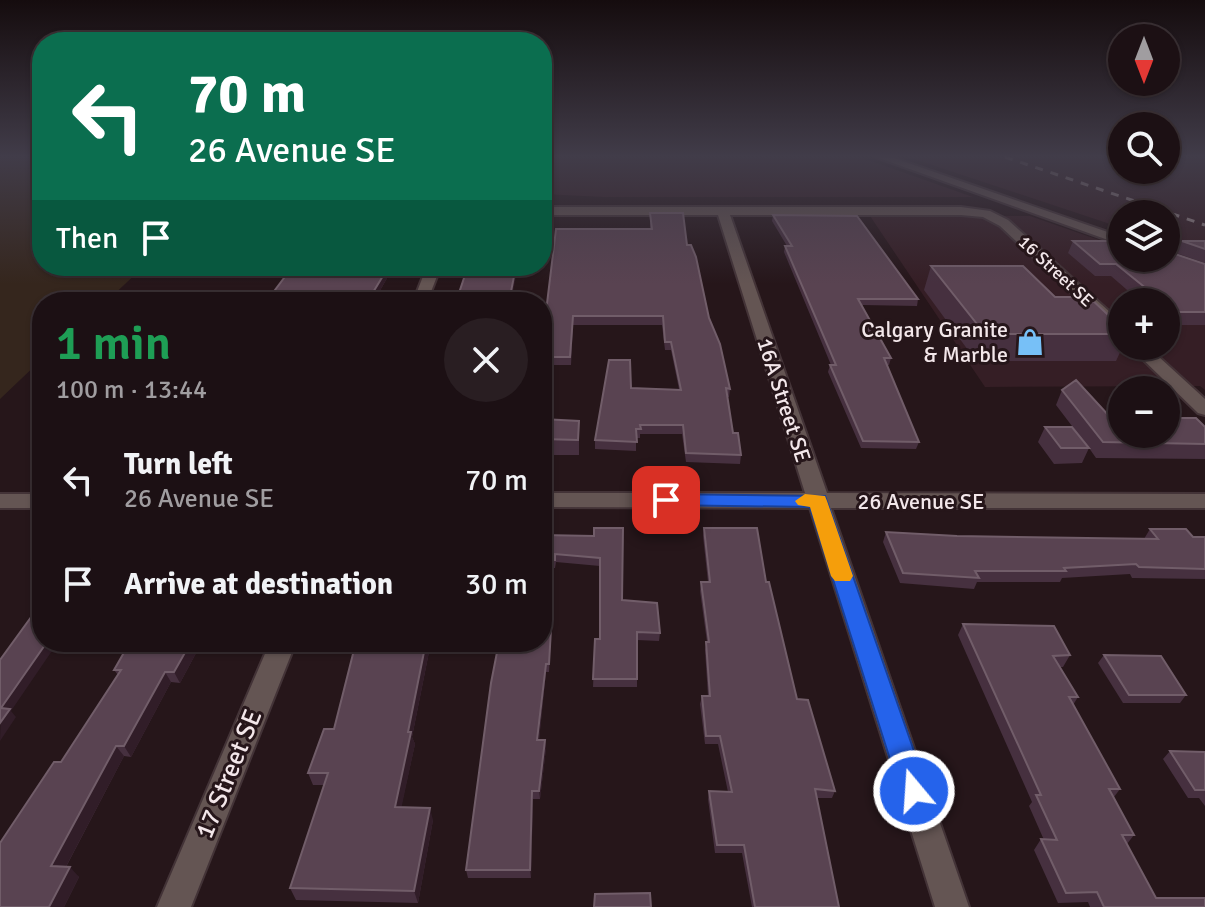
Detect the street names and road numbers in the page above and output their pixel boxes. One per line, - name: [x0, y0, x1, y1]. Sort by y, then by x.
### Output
- street label: 16 Street SE: [1014, 231, 1098, 311]
- street label: 16A Street SE: [751, 335, 817, 465]
- street label: 26 Avenue SE: [858, 488, 984, 515]
- street label: 17 Street SE: [189, 705, 269, 843]

